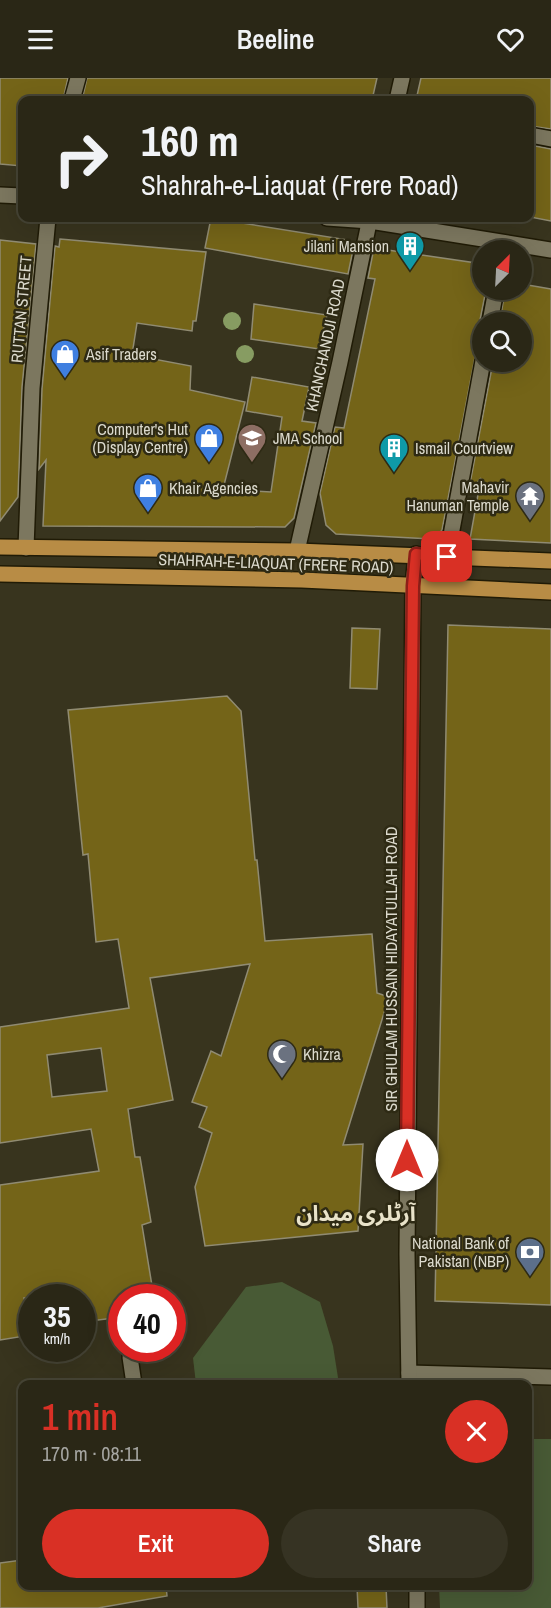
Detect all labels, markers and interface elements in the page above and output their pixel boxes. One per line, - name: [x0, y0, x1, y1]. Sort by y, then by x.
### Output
- text: Beeline: [237, 21, 314, 57]
- icon: menu: [24, 23, 57, 56]
- icon: heart: [494, 23, 527, 56]
- text: 160 m: [141, 113, 239, 169]
- icon: right: [42, 120, 120, 198]
- text: Shahrah-e-Liaquat (Frere Road): [141, 167, 459, 203]
- building icon: Jilani Mansion: [394, 230, 426, 272]
- place label: Jilani Mansion: [304, 235, 389, 257]
- north arrow: [472, 240, 532, 300]
- map controls: [472, 240, 532, 372]
- street label: RUTTAN STREET: [5, 254, 37, 364]
- street label: KHANCHANDJI ROAD: [300, 277, 350, 413]
- button: search: [472, 312, 532, 372]
- shop icon: Asif Traders: [49, 338, 81, 380]
- place label: Asif Traders: [85, 343, 157, 365]
- place label: Computer's Hut (Display Centre): [92, 418, 188, 458]
- shop icon: Computer's Hut (Display Centre): [193, 422, 225, 464]
- school or university icon: JMA School: [236, 422, 268, 464]
- place label: JMA School: [273, 427, 342, 449]
- building icon: Ismail Courtview: [378, 432, 410, 474]
- place label: Ismail Courtview: [415, 437, 513, 459]
- shop icon: Khair Agencies: [132, 472, 164, 514]
- place label: Mahavir Hanuman Temple: [406, 476, 510, 516]
- place label: Khair Agencies: [169, 477, 258, 499]
- temple icon: Mahavir Hanuman Temple: [514, 480, 546, 522]
- pin: [421, 531, 472, 582]
- icon: arrive: [430, 540, 463, 573]
- street label: SHAHRAH-E-LIAQUAT (FRERE ROAD): [158, 548, 394, 578]
- street label: SIR GHULAM HUSSAIN HIDAYATULLAH ROAD: [380, 826, 402, 1112]
- mosque icon: Khizra: [266, 1038, 298, 1080]
- place label: Khizra: [303, 1043, 342, 1065]
- position arrow: [375, 1128, 439, 1192]
- district label: آرٹلری میدان: [296, 1198, 417, 1228]
- place label: National Bank of Pakistan (NBP): [412, 1232, 509, 1272]
- bank icon: National Bank of Pakistan (NBP): [514, 1236, 546, 1278]
- speed limit sign: 40: [108, 1284, 186, 1362]
- text: 35: [43, 1296, 71, 1336]
- text: km/h: [44, 1328, 70, 1349]
- text: 1 min: [42, 1393, 118, 1441]
- button: close: [445, 1400, 508, 1463]
- text: 170 m · 08:11: [42, 1440, 141, 1467]
- button: Exit: [42, 1509, 269, 1578]
- button: Share: [281, 1509, 508, 1578]

